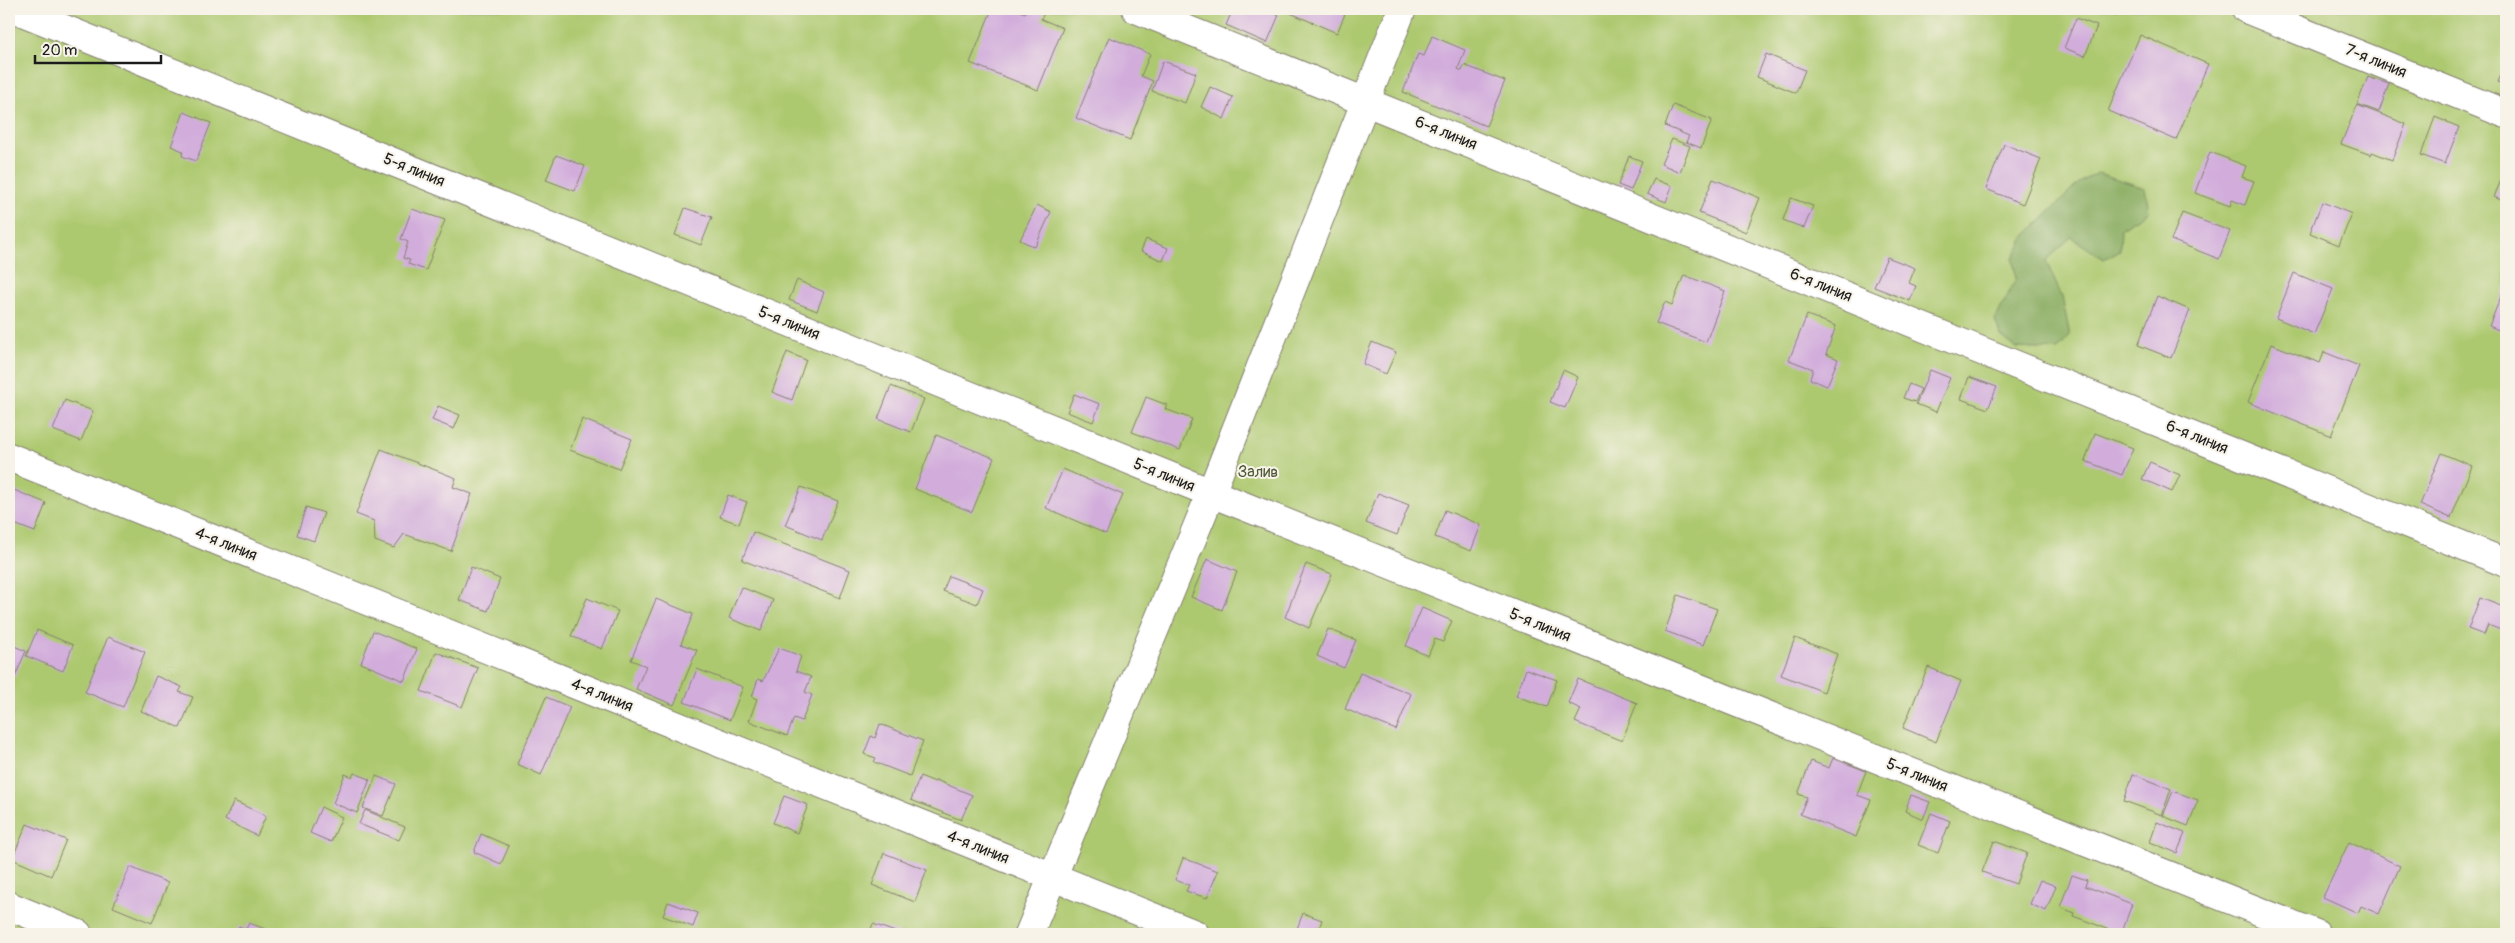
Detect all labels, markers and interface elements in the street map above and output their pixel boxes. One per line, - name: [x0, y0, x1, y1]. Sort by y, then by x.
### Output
- scale bar: [35, 32, 161, 64]
- street label: 7-я линия: [2342, 40, 2410, 82]
- text: 20 m: [42, 41, 77, 60]
- street label: 6-я линия: [1412, 112, 1480, 154]
- street label: 5-я линия: [380, 149, 448, 191]
- street label: 6-я линия: [1787, 264, 1855, 306]
- street label: 5-я линия: [755, 302, 823, 344]
- street label: 6-я линия: [2163, 416, 2231, 458]
- street label: 5-я линия: [1130, 454, 1198, 496]
- park label: Залив: [1238, 462, 1278, 482]
- street label: 4-я линия: [192, 523, 260, 565]
- street label: 5-я линия: [1506, 604, 1574, 646]
- street label: 4-я линия: [568, 674, 636, 716]
- street label: 5-я линия: [1883, 754, 1951, 796]
- street label: 4-я линия: [944, 826, 1012, 868]

